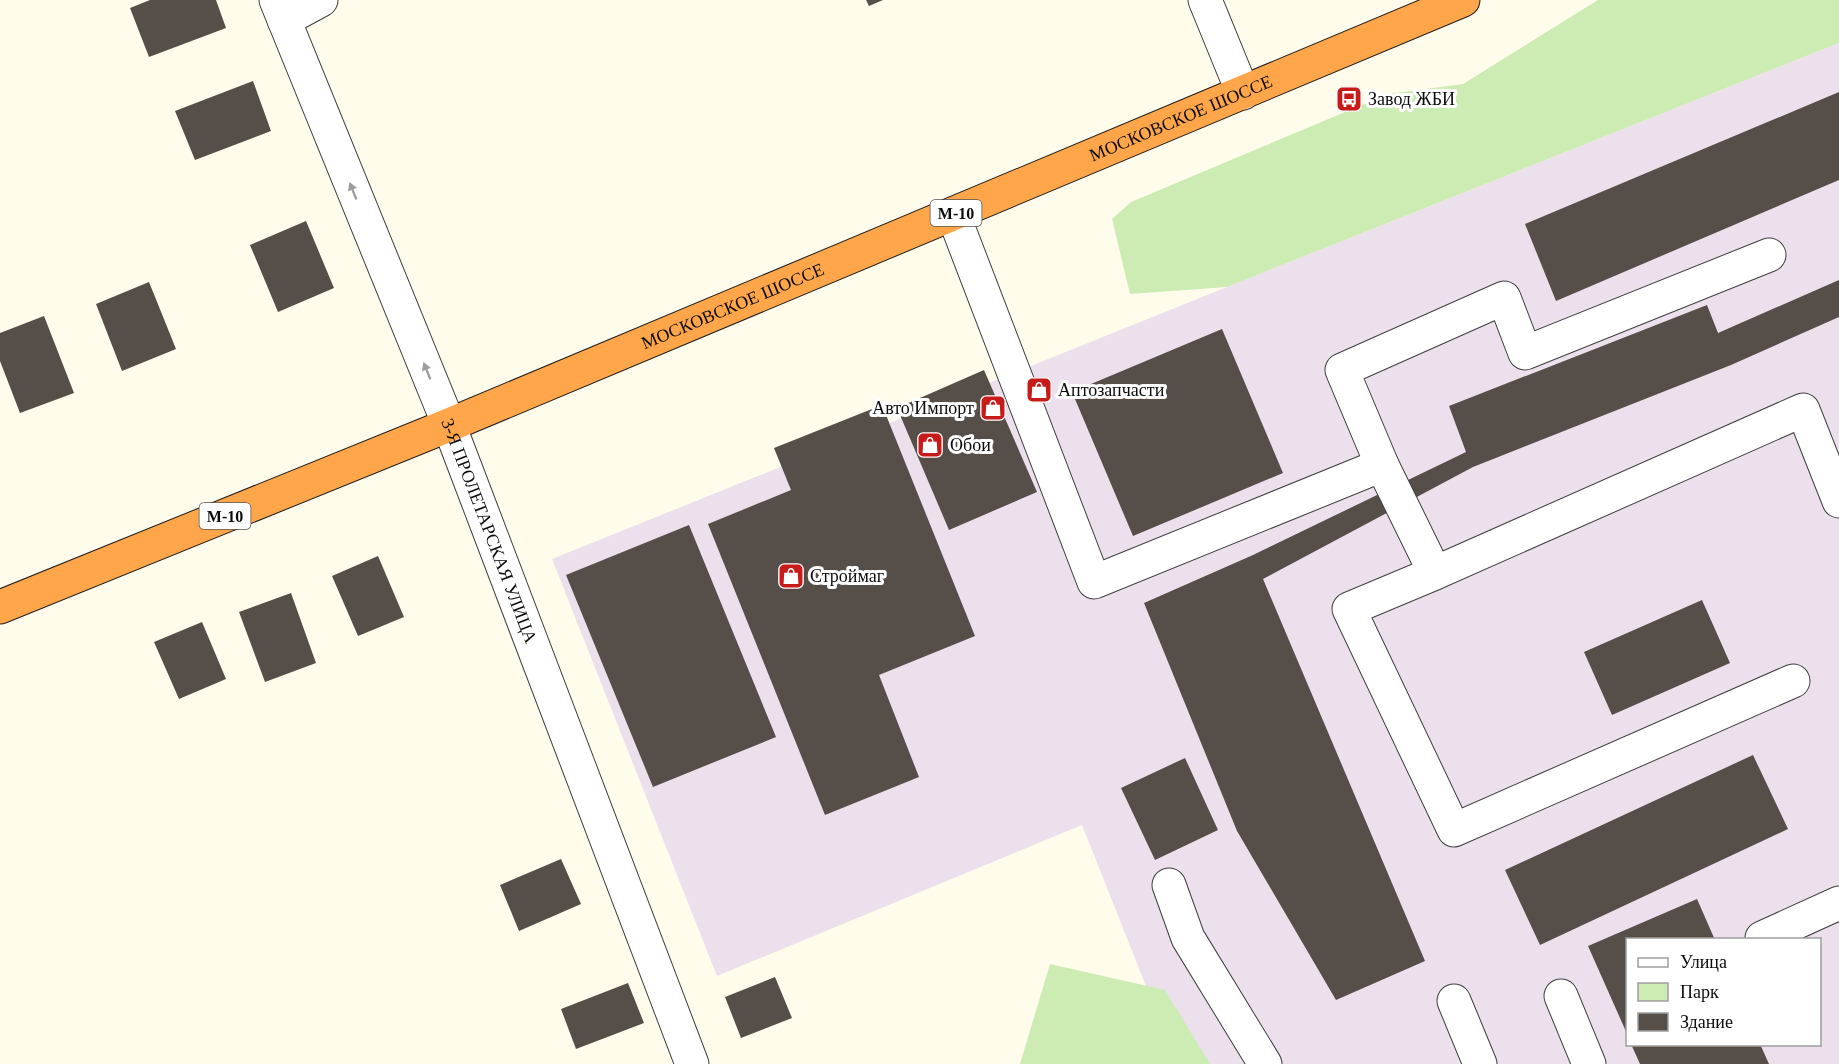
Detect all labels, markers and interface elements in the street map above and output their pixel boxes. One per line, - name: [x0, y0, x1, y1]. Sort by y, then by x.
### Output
- street label: МОСКОВСКОЕ ШОССЕ: [1086, 71, 1275, 165]
- bus stop icon: Завод ЖБИ: [1334, 84, 1364, 114]
- place label: Завод ЖБИ: [1368, 89, 1455, 109]
- one-way arrow: [348, 181, 358, 199]
- road number: М-10: [930, 200, 982, 226]
- street label: МОСКОВСКОЕ ШОССЕ: [638, 259, 827, 353]
- one-way arrow: [422, 362, 431, 380]
- shop icon: Аптозапчасти: [1024, 375, 1054, 405]
- place label: Аптозапчасти: [1058, 380, 1165, 400]
- shop icon: Авто Импорт: [978, 393, 1008, 423]
- place label: Авто Импорт: [872, 398, 974, 418]
- street label: 3-Я ПРОЛЕТАРСКАЯ УЛИЦА: [437, 415, 541, 646]
- shop icon: Обои: [915, 430, 945, 460]
- place label: Обои: [950, 435, 991, 455]
- road number: М-10: [200, 503, 250, 529]
- shop icon: Строймаг: [776, 561, 806, 591]
- place label: Строймаг: [810, 566, 884, 586]
- legend: [1626, 938, 1821, 1046]
- text: Улица: [1680, 952, 1727, 972]
- text: Парк: [1680, 982, 1719, 1002]
- text: Здание: [1680, 1012, 1733, 1032]

